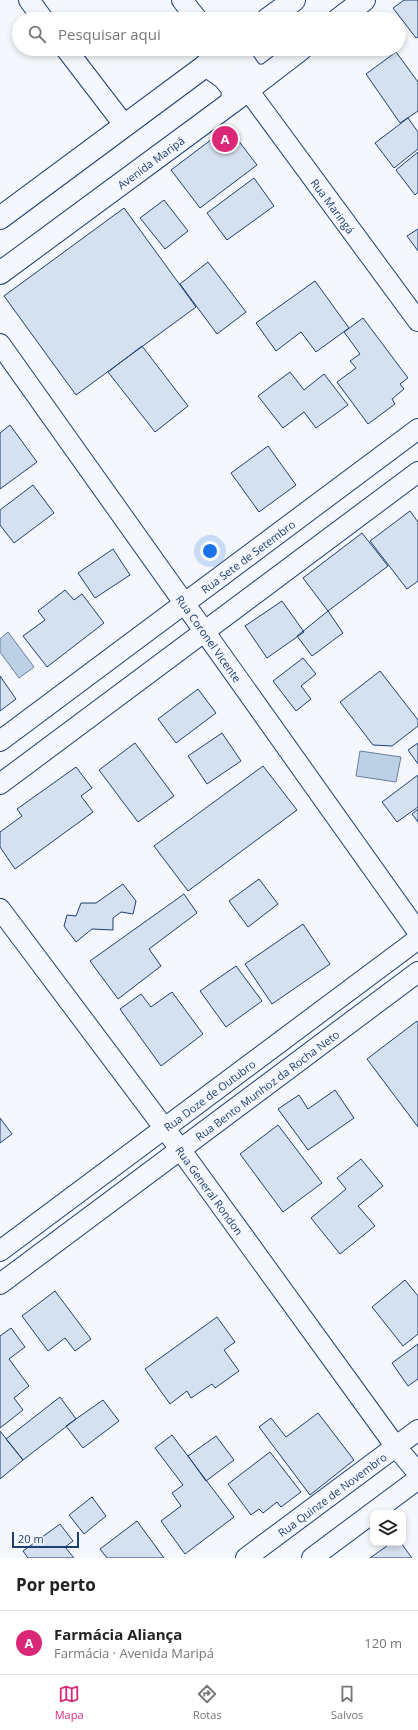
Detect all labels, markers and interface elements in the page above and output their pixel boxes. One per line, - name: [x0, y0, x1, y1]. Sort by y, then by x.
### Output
- search box: [12, 12, 406, 56]
- icon: search: [26, 23, 48, 45]
- text: Pesquisar aqui: [58, 24, 161, 44]
- pin: A: [212, 124, 238, 154]
- street label: Avenida Maripá: [114, 132, 187, 192]
- street label: Rua Maringá: [308, 175, 358, 236]
- street label: Rua Sete de Setembro: [197, 516, 298, 596]
- your location: [200, 541, 220, 561]
- street label: Rua Coronel Vicente: [173, 592, 245, 685]
- street label: Rua Bento Munhoz da Rocha Neto: [192, 1026, 342, 1143]
- street label: Rua Doze de Outubro: [160, 1055, 258, 1134]
- street label: Rua General Rondon: [173, 1143, 247, 1238]
- street label: Rua Quinze de Novembro: [274, 1448, 390, 1540]
- map controls: [370, 1510, 406, 1546]
- button: layers: [370, 1510, 406, 1546]
- scale bar: [12, 1530, 79, 1549]
- text: 20 m: [18, 1531, 44, 1546]
- text: Por perto: [16, 1573, 96, 1596]
- text: Farmácia Aliança: [54, 1624, 182, 1644]
- text: A: [25, 1634, 33, 1652]
- text: 120 m: [364, 1634, 402, 1652]
- text: Farmácia · Avenida Maripá: [54, 1644, 214, 1662]
- tab: Mapa: [55, 1683, 84, 1722]
- tab: Rotas: [193, 1683, 222, 1722]
- tab: Salvos: [331, 1683, 363, 1722]

